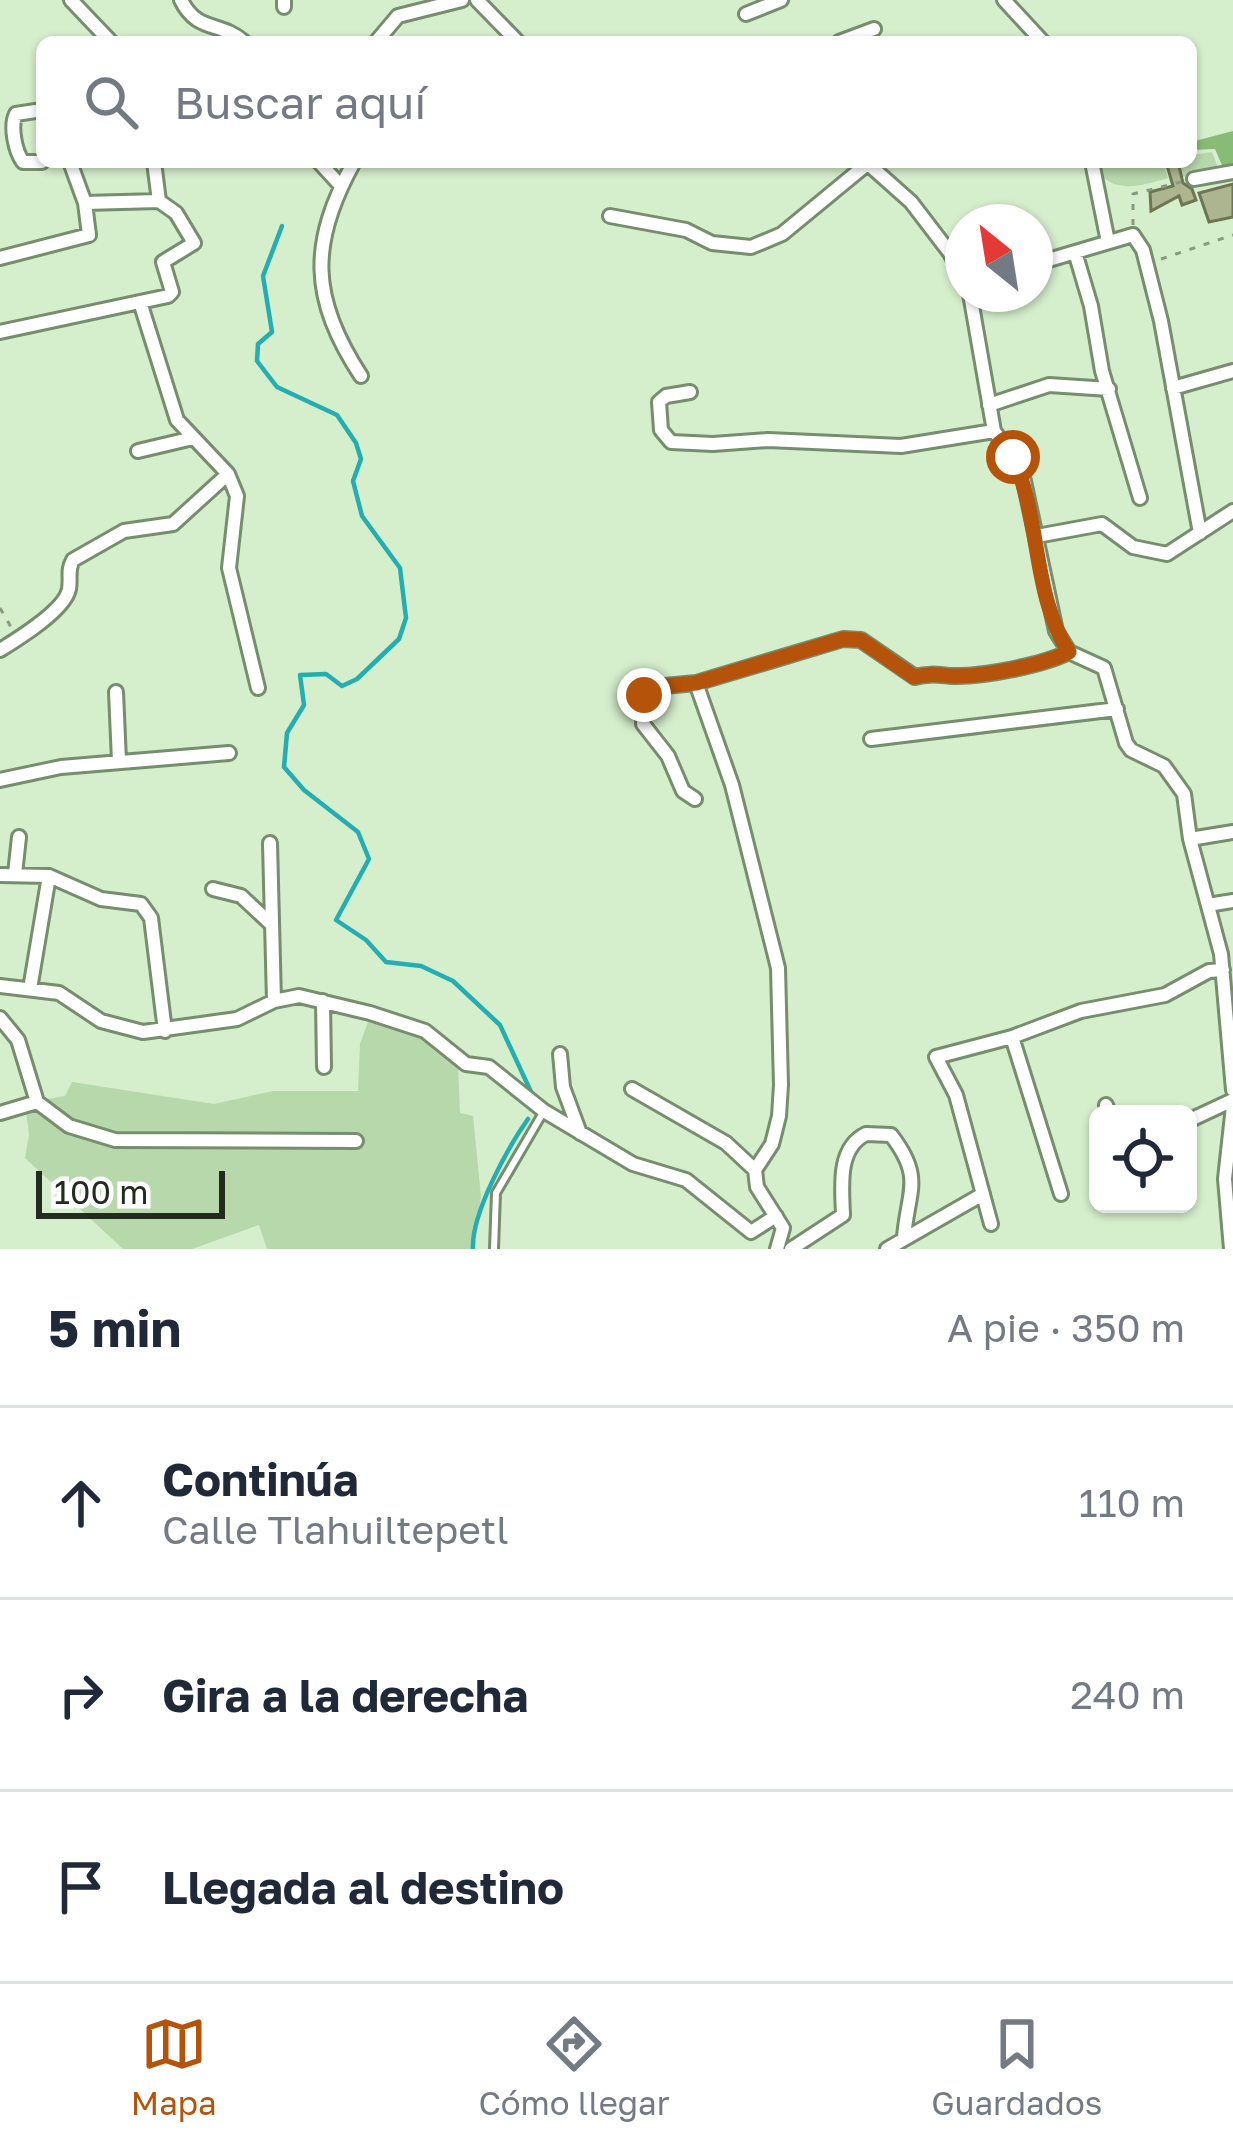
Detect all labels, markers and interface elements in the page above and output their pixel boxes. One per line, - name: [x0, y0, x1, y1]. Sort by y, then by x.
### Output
- search box: [36, 36, 1197, 168]
- icon: search: [78, 69, 144, 135]
- text: Buscar aquí: [174, 75, 426, 129]
- north arrow: [945, 204, 1053, 312]
- route start: [986, 430, 1040, 484]
- route end: [617, 668, 671, 722]
- map controls: [1089, 1105, 1197, 1213]
- button: locate: [1089, 1105, 1197, 1213]
- scale bar: [36, 1165, 225, 1218]
- text: 100 m: [54, 1172, 148, 1211]
- text: 5 min: [48, 1297, 181, 1358]
- text: A pie · 350 m: [947, 1304, 1185, 1351]
- text: Continúa: [162, 1452, 359, 1506]
- icon: ahead: [48, 1470, 114, 1536]
- text: 110 m: [1079, 1479, 1185, 1526]
- text: Calle Tlahuiltepetl: [162, 1506, 509, 1553]
- icon: right: [48, 1662, 114, 1728]
- text: Gira a la derecha: [162, 1668, 528, 1722]
- text: 240 m: [1070, 1671, 1185, 1718]
- icon: arrive: [48, 1854, 114, 1920]
- text: Llegada al destino: [162, 1860, 564, 1914]
- tab: Mapa: [131, 2011, 217, 2122]
- tab: Cómo llegar: [478, 2011, 670, 2122]
- tab: Guardados: [931, 2011, 1102, 2122]

